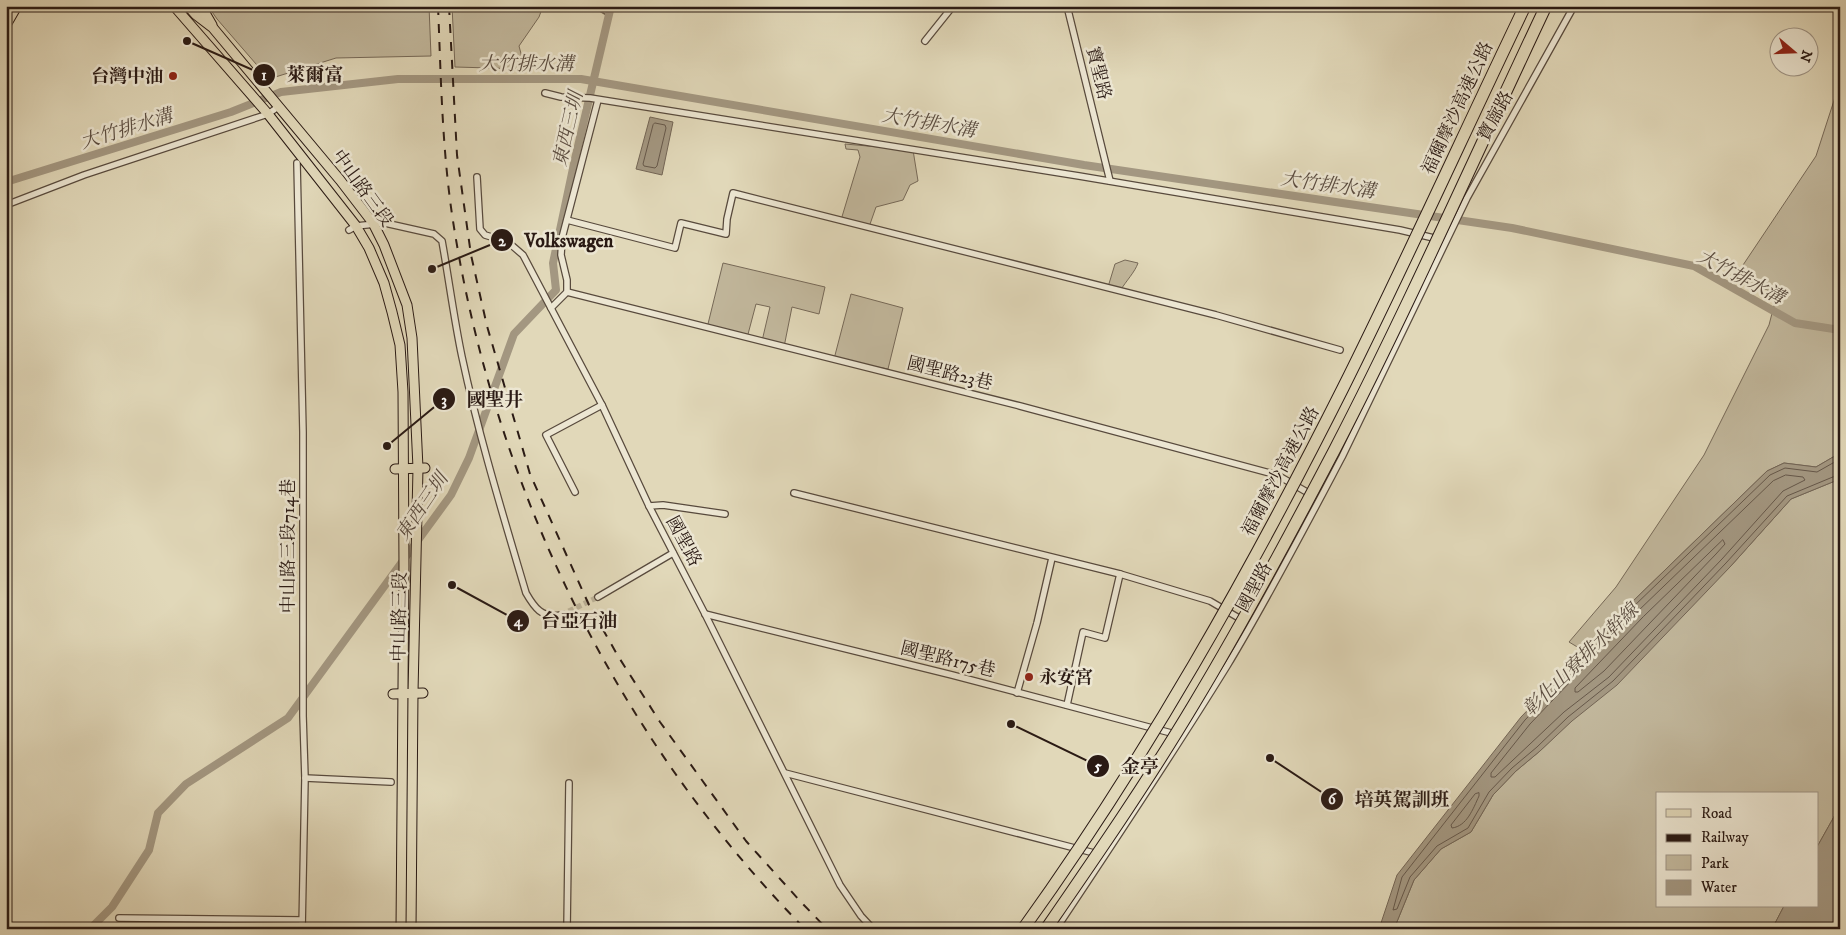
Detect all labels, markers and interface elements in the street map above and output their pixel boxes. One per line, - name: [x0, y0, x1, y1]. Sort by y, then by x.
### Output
- north arrow: [1768, 28, 1818, 78]
- street label: 福爾摩沙高速公路: [1418, 39, 1498, 178]
- street label: 寶聖路: [1081, 44, 1115, 102]
- text: N: [1795, 48, 1816, 65]
- water label: 大竹排水溝: [478, 53, 576, 76]
- callout: 萊爾富: [251, 58, 353, 92]
- text: 萊爾富: [286, 64, 344, 87]
- place label: 台灣中油: [91, 66, 163, 88]
- text: 1: [261, 66, 267, 85]
- marker: 台灣中油: [167, 70, 179, 82]
- water label: 東西三圳: [549, 87, 589, 169]
- street label: 寶廍路: [1473, 88, 1519, 145]
- water label: 大竹排水溝: [78, 104, 178, 154]
- water label: 大竹排水溝: [880, 104, 980, 144]
- street label: 中山路三段: [327, 146, 398, 231]
- water label: 大竹排水溝: [1279, 167, 1379, 204]
- callout: Volkswagen: [490, 223, 624, 257]
- text: Volkswagen: [524, 230, 615, 253]
- text: 2: [498, 232, 506, 251]
- water label: 大竹排水溝: [1693, 245, 1790, 311]
- street label: 國聖路23巷: [905, 353, 995, 395]
- callout: 國聖井: [431, 382, 533, 416]
- text: 國聖井: [466, 389, 524, 412]
- text: 3: [441, 391, 447, 410]
- street label: 福爾摩沙高速公路: [1237, 403, 1324, 540]
- water label: 東西三圳: [391, 466, 455, 545]
- street label: 中山路三段714巷: [278, 479, 300, 613]
- street label: 國聖路: [661, 512, 706, 570]
- street label: 國聖路: [1232, 559, 1278, 616]
- street label: 中山路三段: [388, 572, 412, 662]
- water label: 彰化山寮排水幹線: [1518, 598, 1645, 721]
- callout: 台亞石油: [506, 604, 627, 638]
- text: 台亞石油: [541, 610, 617, 633]
- text: 4: [513, 612, 524, 631]
- street label: 國聖路175巷: [898, 638, 997, 682]
- place label: 永安宮: [1039, 667, 1093, 689]
- marker: 永安宮: [1023, 671, 1035, 683]
- callout: 金亭: [1086, 749, 1169, 783]
- text: 金亭: [1121, 756, 1159, 779]
- text: 5: [1093, 757, 1102, 776]
- callout: 培英駕訓班: [1320, 782, 1460, 816]
- text: 培英駕訓班: [1354, 789, 1450, 812]
- text: 6: [1328, 790, 1337, 809]
- legend: [1656, 792, 1818, 908]
- text: Road: [1701, 804, 1733, 823]
- text: Railway: [1701, 828, 1749, 847]
- text: Park: [1701, 854, 1730, 873]
- text: Water: [1700, 878, 1737, 897]

